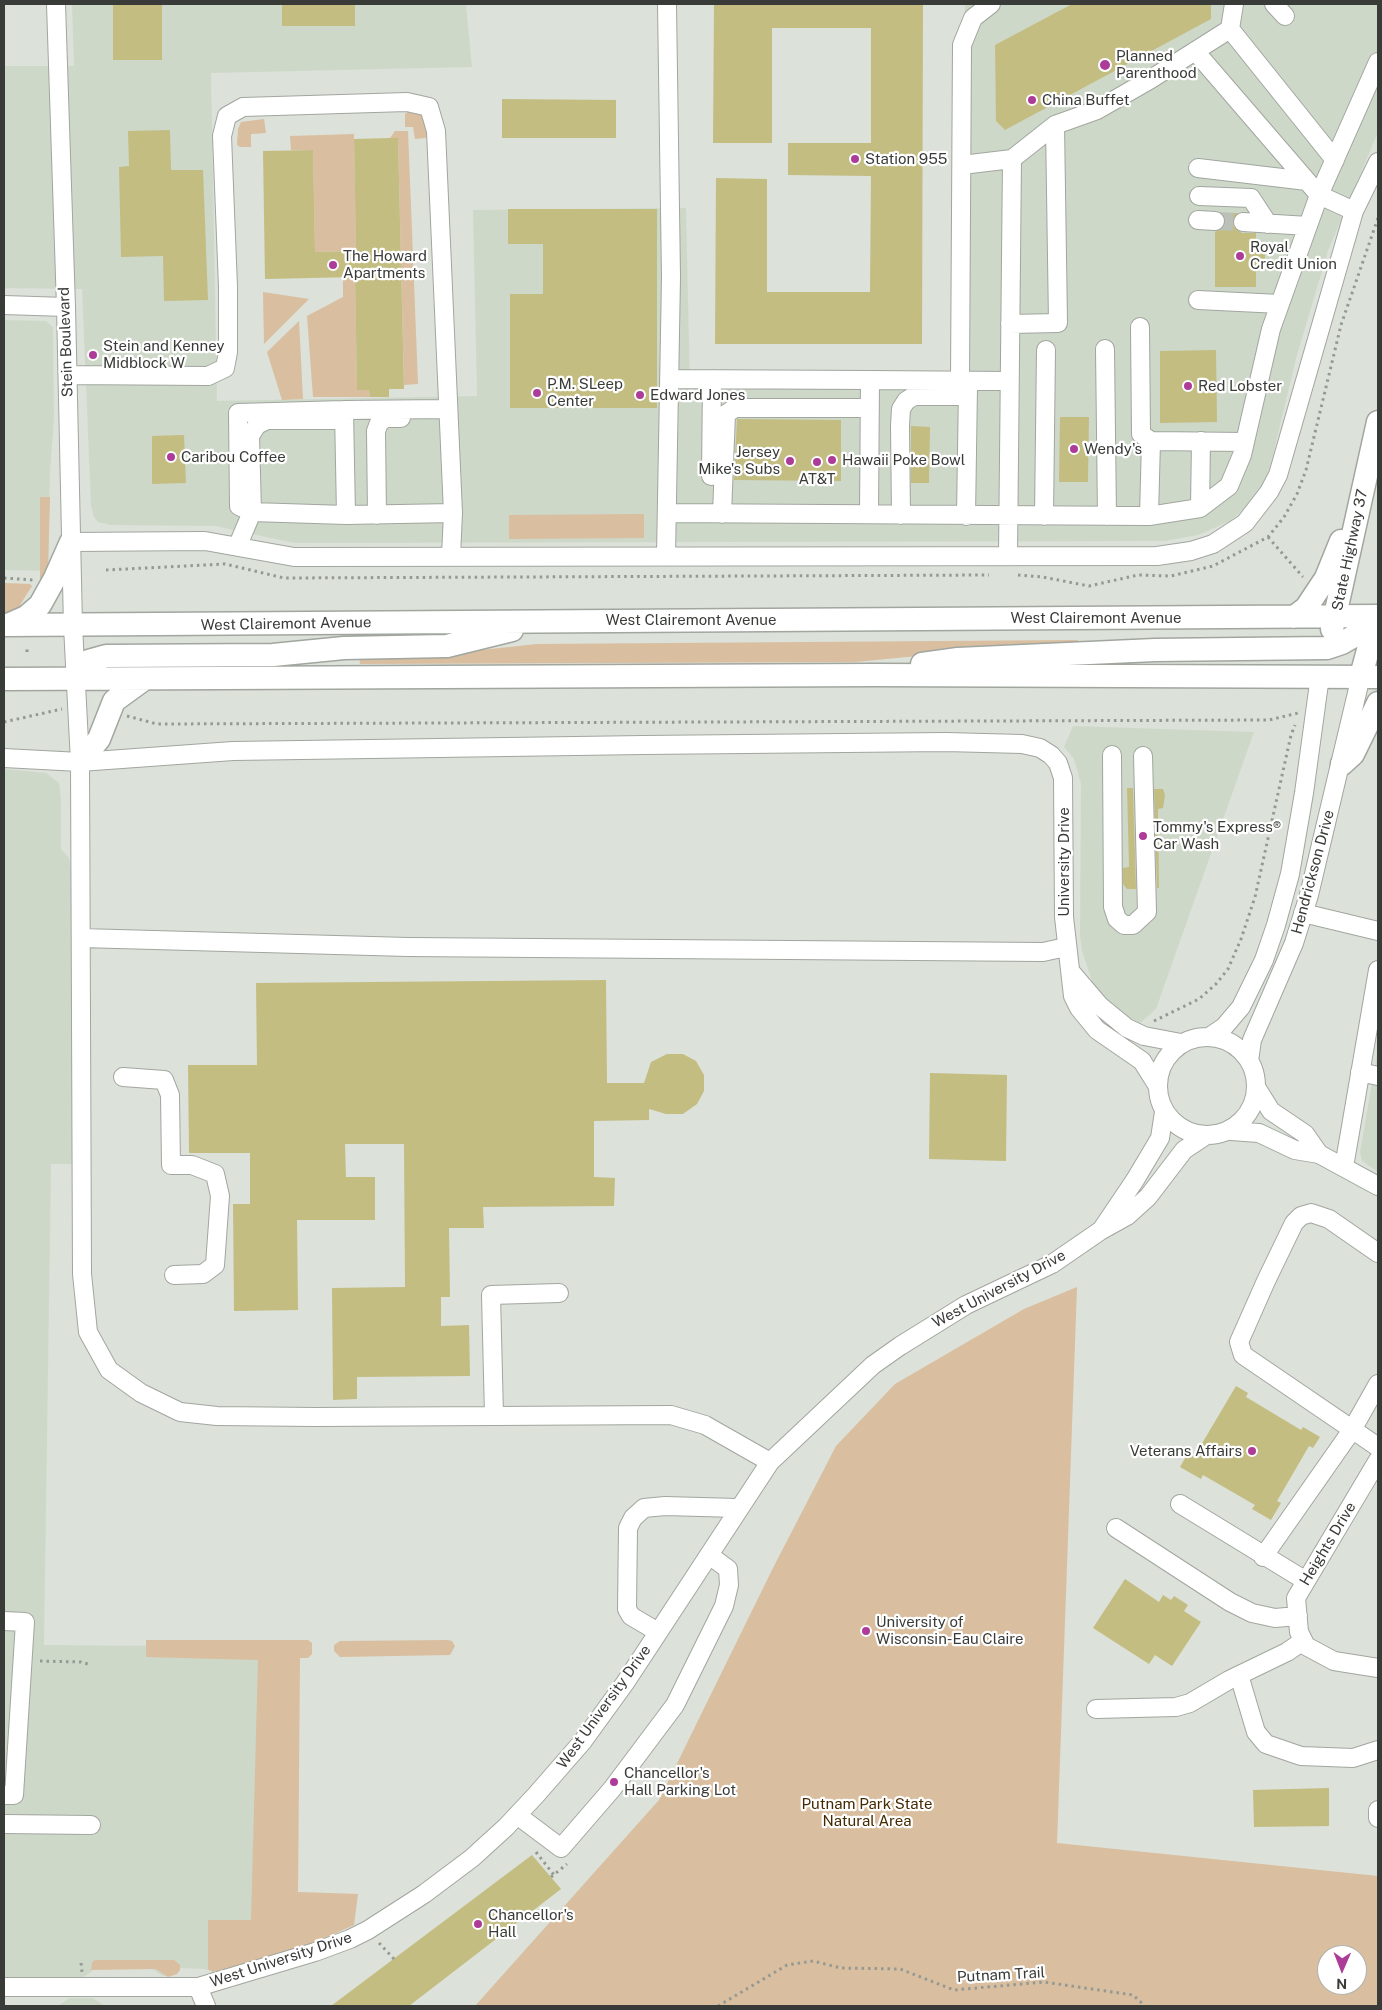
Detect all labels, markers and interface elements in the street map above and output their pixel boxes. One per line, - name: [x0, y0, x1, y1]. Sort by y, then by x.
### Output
- place label: Planned Parenthood: [1116, 47, 1197, 82]
- marker: Planned Parenthood: [1098, 58, 1112, 72]
- place label: China Buffet: [1042, 91, 1130, 109]
- marker: China Buffet: [1026, 94, 1038, 106]
- place label: Station 955: [865, 150, 947, 168]
- marker: Station 955: [849, 153, 861, 165]
- place label: Royal Credit Union: [1250, 238, 1337, 273]
- place label: The Howard Apartments: [343, 247, 427, 282]
- marker: Royal Credit Union: [1234, 250, 1246, 262]
- marker: The Howard Apartments: [327, 259, 339, 271]
- street label: Stein Boulevard: [55, 287, 77, 397]
- place label: Stein and Kenney Midblock W: [103, 337, 225, 372]
- marker: Stein and Kenney Midblock W: [87, 349, 99, 361]
- place label: P.M. SLeep Center: [547, 375, 623, 410]
- place label: Red Lobster: [1198, 377, 1282, 395]
- marker: Red Lobster: [1182, 380, 1194, 392]
- place label: Edward Jones: [650, 386, 745, 404]
- marker: P.M. SLeep Center: [531, 387, 543, 399]
- marker: Edward Jones: [634, 389, 646, 401]
- place label: Wendy's: [1084, 440, 1142, 458]
- place label: Jersey Mike's Subs: [698, 443, 780, 478]
- marker: Wendy's: [1068, 443, 1080, 455]
- place label: Caribou Coffee: [181, 448, 286, 466]
- marker: Caribou Coffee: [165, 451, 177, 463]
- place label: Hawaii Poke Bowl: [842, 451, 965, 469]
- marker: Hawaii Poke Bowl: [826, 454, 838, 466]
- marker: Jersey Mike's Subs: [784, 455, 796, 467]
- marker: AT&T: [811, 456, 823, 468]
- place label: AT&T: [799, 470, 835, 488]
- street label: State Highway 37: [1328, 488, 1372, 612]
- street label: West Clairemont Avenue: [1011, 609, 1181, 627]
- street label: West Clairemont Avenue: [606, 611, 776, 629]
- street label: West Clairemont Avenue: [200, 614, 372, 634]
- street label: University Drive: [1055, 807, 1073, 917]
- street label: Hendrickson Drive: [1288, 808, 1338, 936]
- place label: Tommy's Express® Car Wash: [1153, 818, 1281, 853]
- marker: Tommy's Express® Car Wash: [1137, 830, 1149, 842]
- street label: West University Drive: [929, 1246, 1069, 1332]
- place label: Veterans Affairs: [1130, 1442, 1242, 1460]
- marker: Veterans Affairs: [1246, 1445, 1258, 1457]
- street label: Heights Drive: [1296, 1499, 1360, 1589]
- place label: University of Wisconsin-Eau Claire: [876, 1613, 1023, 1648]
- marker: University of Wisconsin-Eau Claire: [860, 1625, 872, 1637]
- street label: West University Drive: [553, 1642, 655, 1772]
- place label: Chancellor's Hall Parking Lot: [624, 1764, 736, 1799]
- marker: Chancellor's Hall Parking Lot: [608, 1776, 620, 1788]
- park label: Putnam Park State Natural Area: [802, 1795, 932, 1830]
- place label: Chancellor's Hall: [488, 1906, 574, 1941]
- marker: Chancellor's Hall: [472, 1918, 484, 1930]
- street label: West University Drive: [208, 1929, 354, 1991]
- north arrow: [1317, 1945, 1367, 1995]
- street label: Putnam Trail: [956, 1964, 1046, 1986]
- text: N: [1336, 1976, 1347, 1992]

